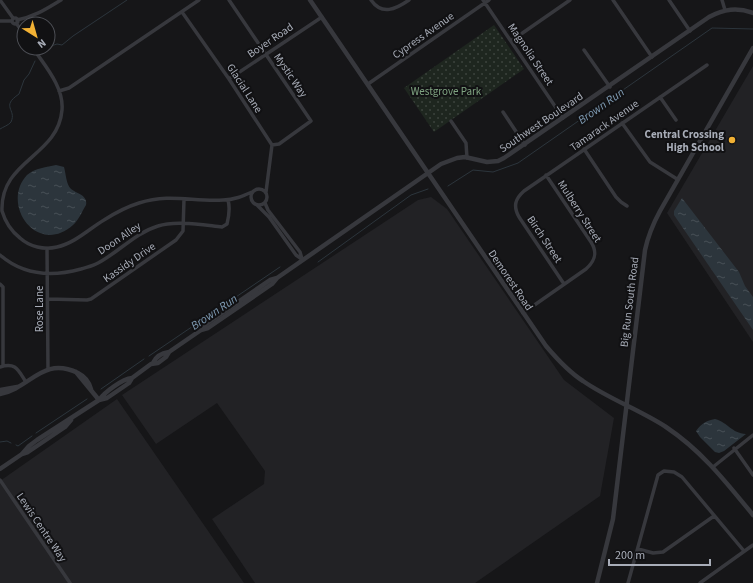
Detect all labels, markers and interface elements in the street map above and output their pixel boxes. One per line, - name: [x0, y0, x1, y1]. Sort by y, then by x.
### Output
- street label: Cypress Avenue: [390, 8, 457, 62]
- north arrow: [16, 16, 56, 56]
- street label: Boyer Road: [244, 19, 296, 61]
- street label: Magnolia Street: [504, 20, 557, 88]
- text: N: [34, 35, 49, 52]
- street label: Mystic Way: [270, 50, 311, 100]
- street label: Glacial Lane: [223, 61, 266, 116]
- park label: Westgrove Park: [411, 84, 482, 99]
- water label: Brown Run: [575, 84, 628, 129]
- street label: Southwest Boulevard: [496, 89, 586, 156]
- street label: Tamarack Avenue: [567, 96, 642, 155]
- place label: Central Crossing High School: [645, 127, 725, 155]
- marker: Central Crossing High School: [727, 135, 737, 145]
- street label: Mulberry Street: [554, 177, 605, 245]
- street label: Birch Street: [523, 213, 566, 266]
- street label: Doon Alley: [95, 218, 144, 258]
- street label: Kassidy Drive: [100, 238, 159, 286]
- street label: Demorest Road: [485, 247, 536, 314]
- street label: Big Run South Road: [617, 256, 642, 348]
- street label: Rose Lane: [32, 285, 47, 332]
- water label: Brown Run: [187, 290, 241, 334]
- street label: Lewis Centre Way: [13, 490, 70, 565]
- scale bar: [609, 541, 710, 567]
- text: 200 m: [615, 547, 645, 564]

